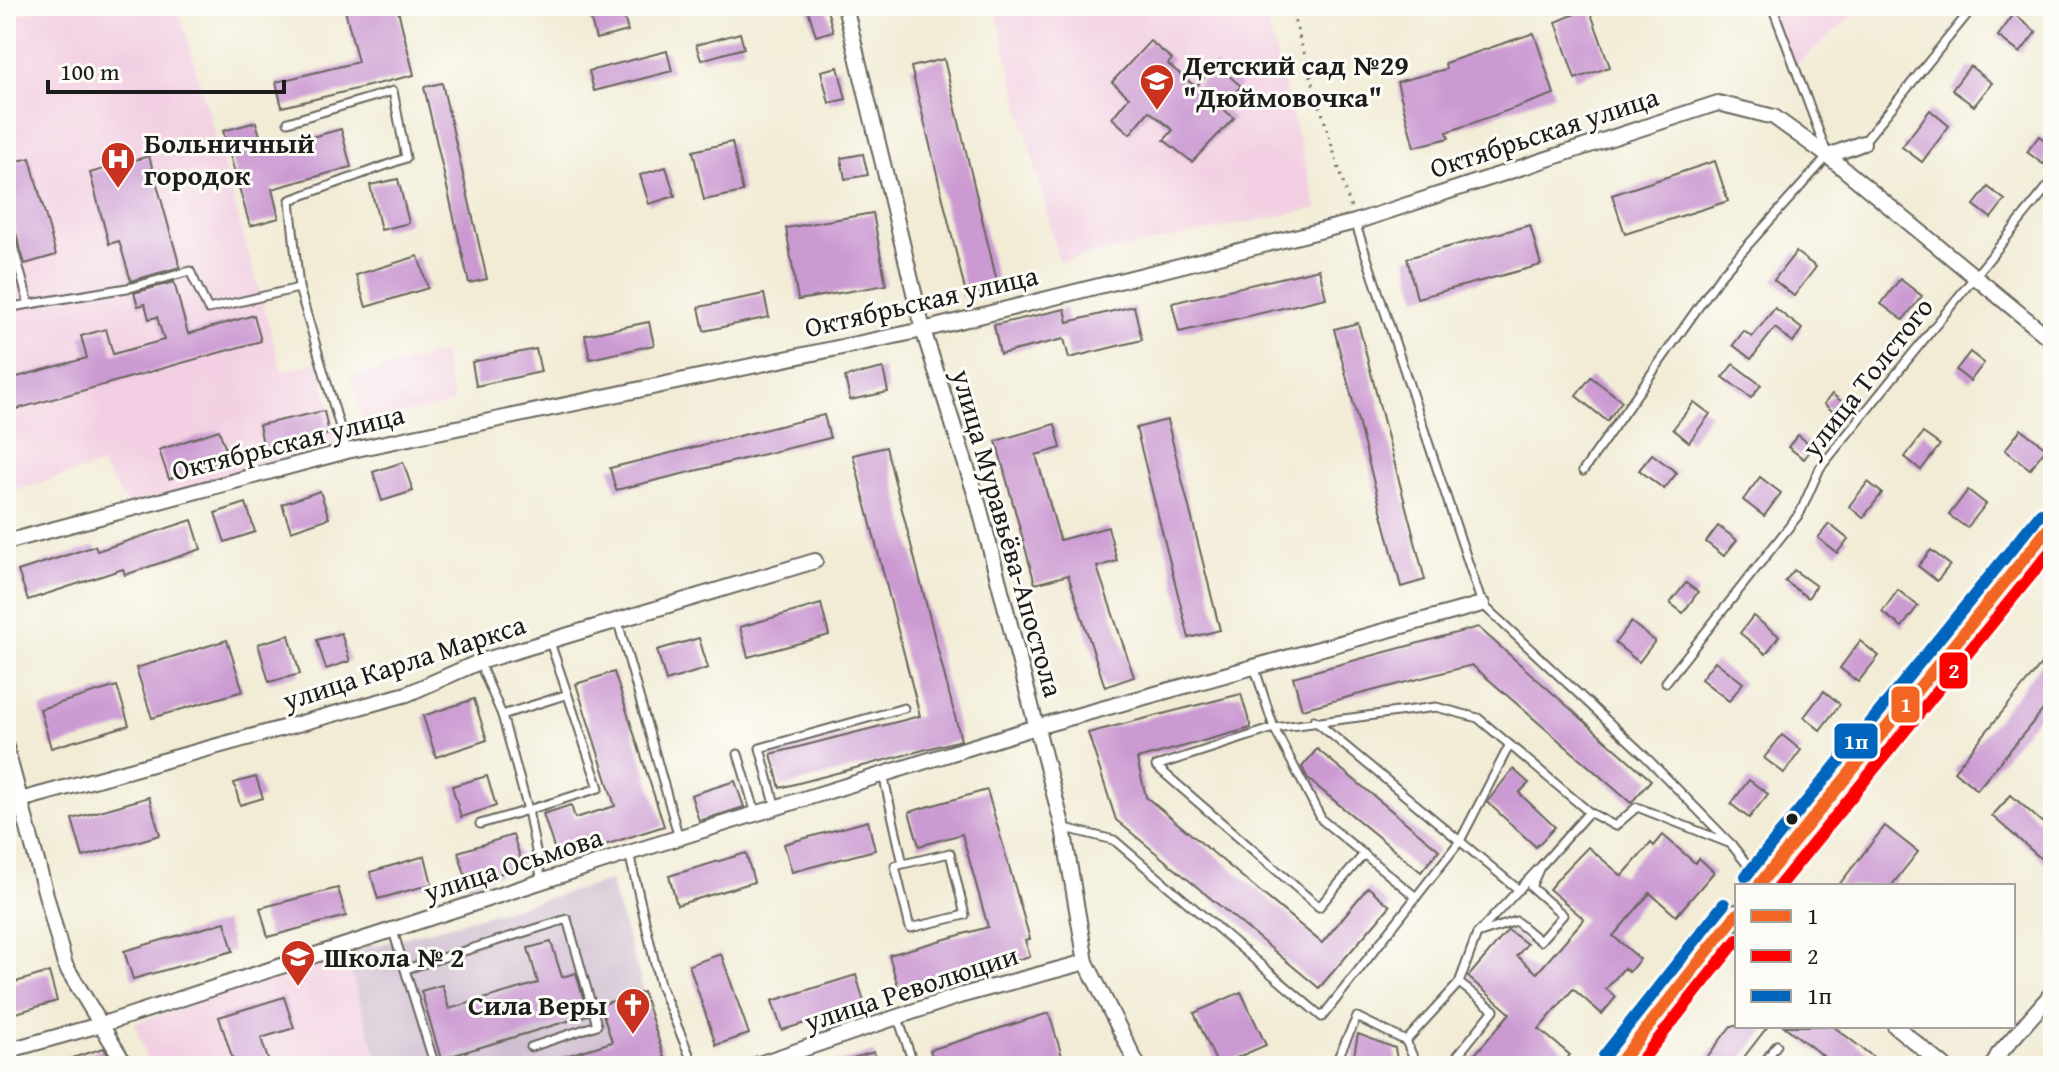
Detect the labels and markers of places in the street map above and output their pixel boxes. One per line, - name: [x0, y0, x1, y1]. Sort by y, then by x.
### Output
- place label: Детский сад №29 "Дюймовочка": [1182, 44, 1409, 117]
- school or university icon: Детский сад №29 "Дюймовочка": [1138, 62, 1176, 112]
- place label: Больничный городок: [144, 122, 315, 195]
- hospital icon: Больничный городок: [99, 140, 137, 190]
- unlabelled marker: [1784, 811, 1800, 827]
- place label: Школа № 2: [324, 936, 464, 977]
- school or university icon: Школа № 2: [279, 938, 317, 988]
- place label: Сила Веры: [468, 984, 607, 1025]
- church icon: Сила Веры: [614, 986, 652, 1036]

